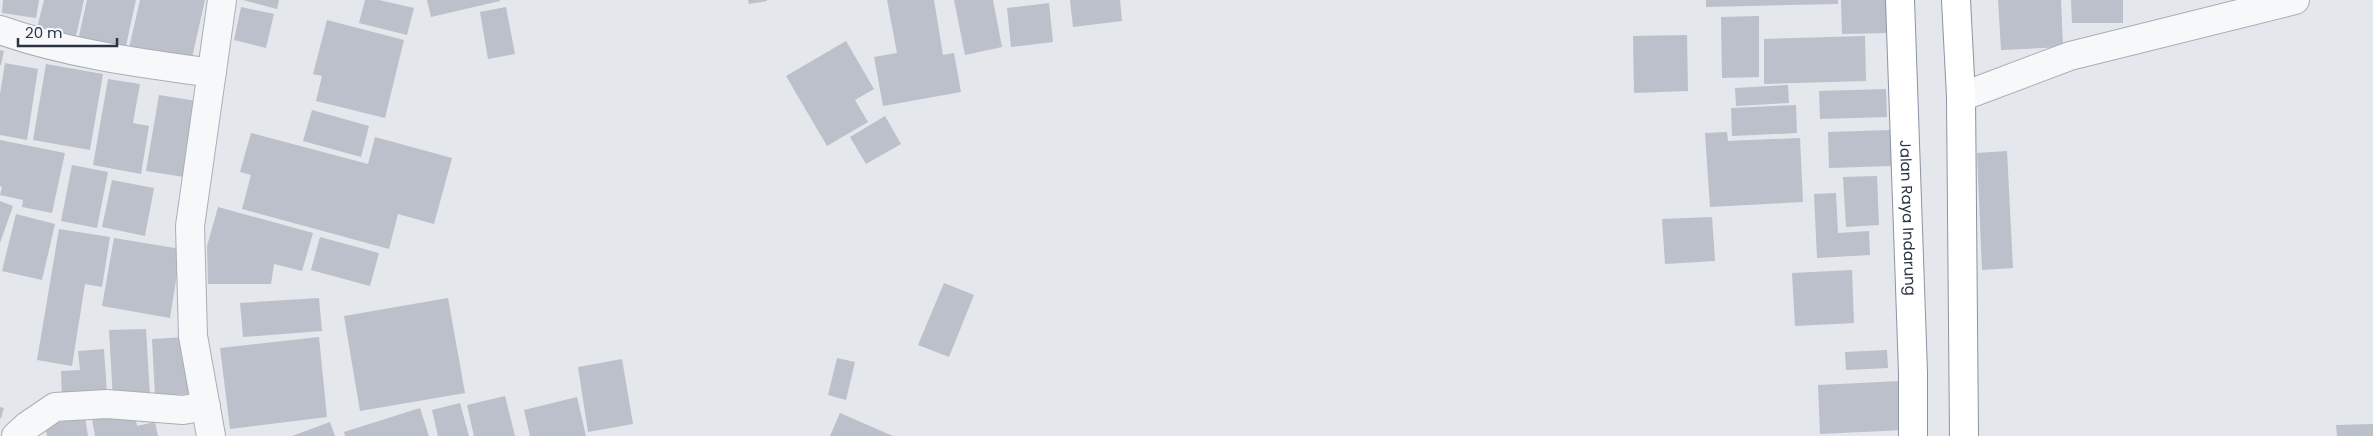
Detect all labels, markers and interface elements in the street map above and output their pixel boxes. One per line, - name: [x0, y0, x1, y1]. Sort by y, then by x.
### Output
- scale bar: [18, 15, 116, 47]
- text: 20 m: [25, 22, 63, 43]
- street label: Jalan Raya Indarung: [1895, 140, 1921, 296]

